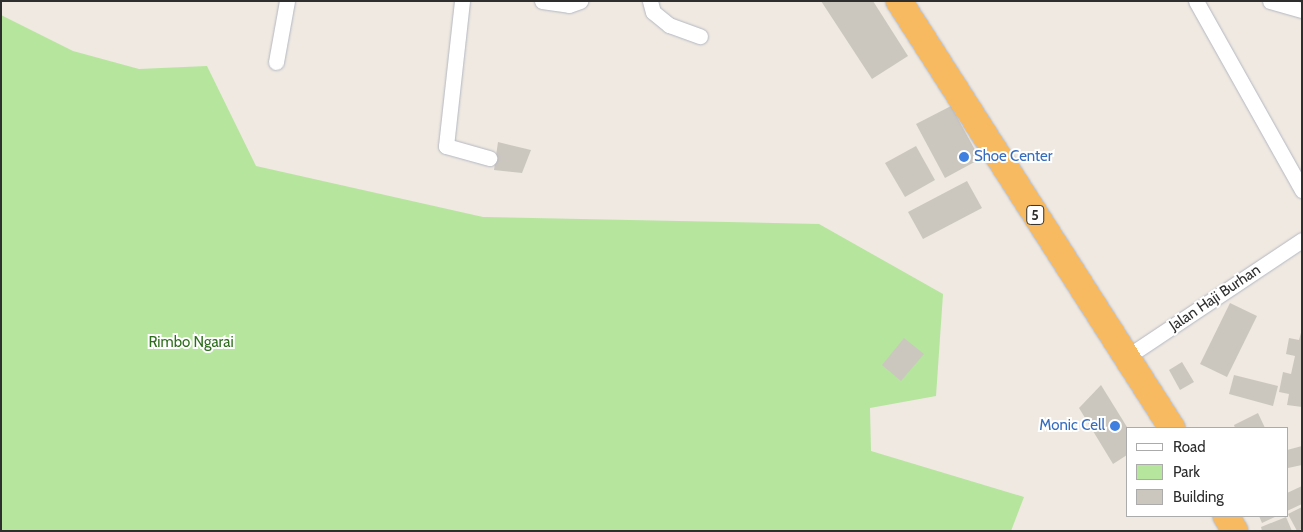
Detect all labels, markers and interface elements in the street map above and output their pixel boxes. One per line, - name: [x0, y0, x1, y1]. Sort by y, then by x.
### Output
- place label: Shoe Center: [974, 148, 1052, 166]
- marker: Shoe Center: [958, 151, 970, 163]
- road number: 5: [1025, 204, 1045, 226]
- street label: Jalan Haji Burhan: [1166, 261, 1264, 335]
- park label: Rimbo Ngarai: [148, 334, 234, 352]
- place label: Monic Cell: [1039, 417, 1105, 435]
- marker: Monic Cell: [1109, 420, 1121, 432]
- legend: [1126, 427, 1288, 517]
- text: Road: [1173, 438, 1206, 456]
- text: Park: [1173, 463, 1200, 481]
- text: Building: [1173, 488, 1224, 506]

